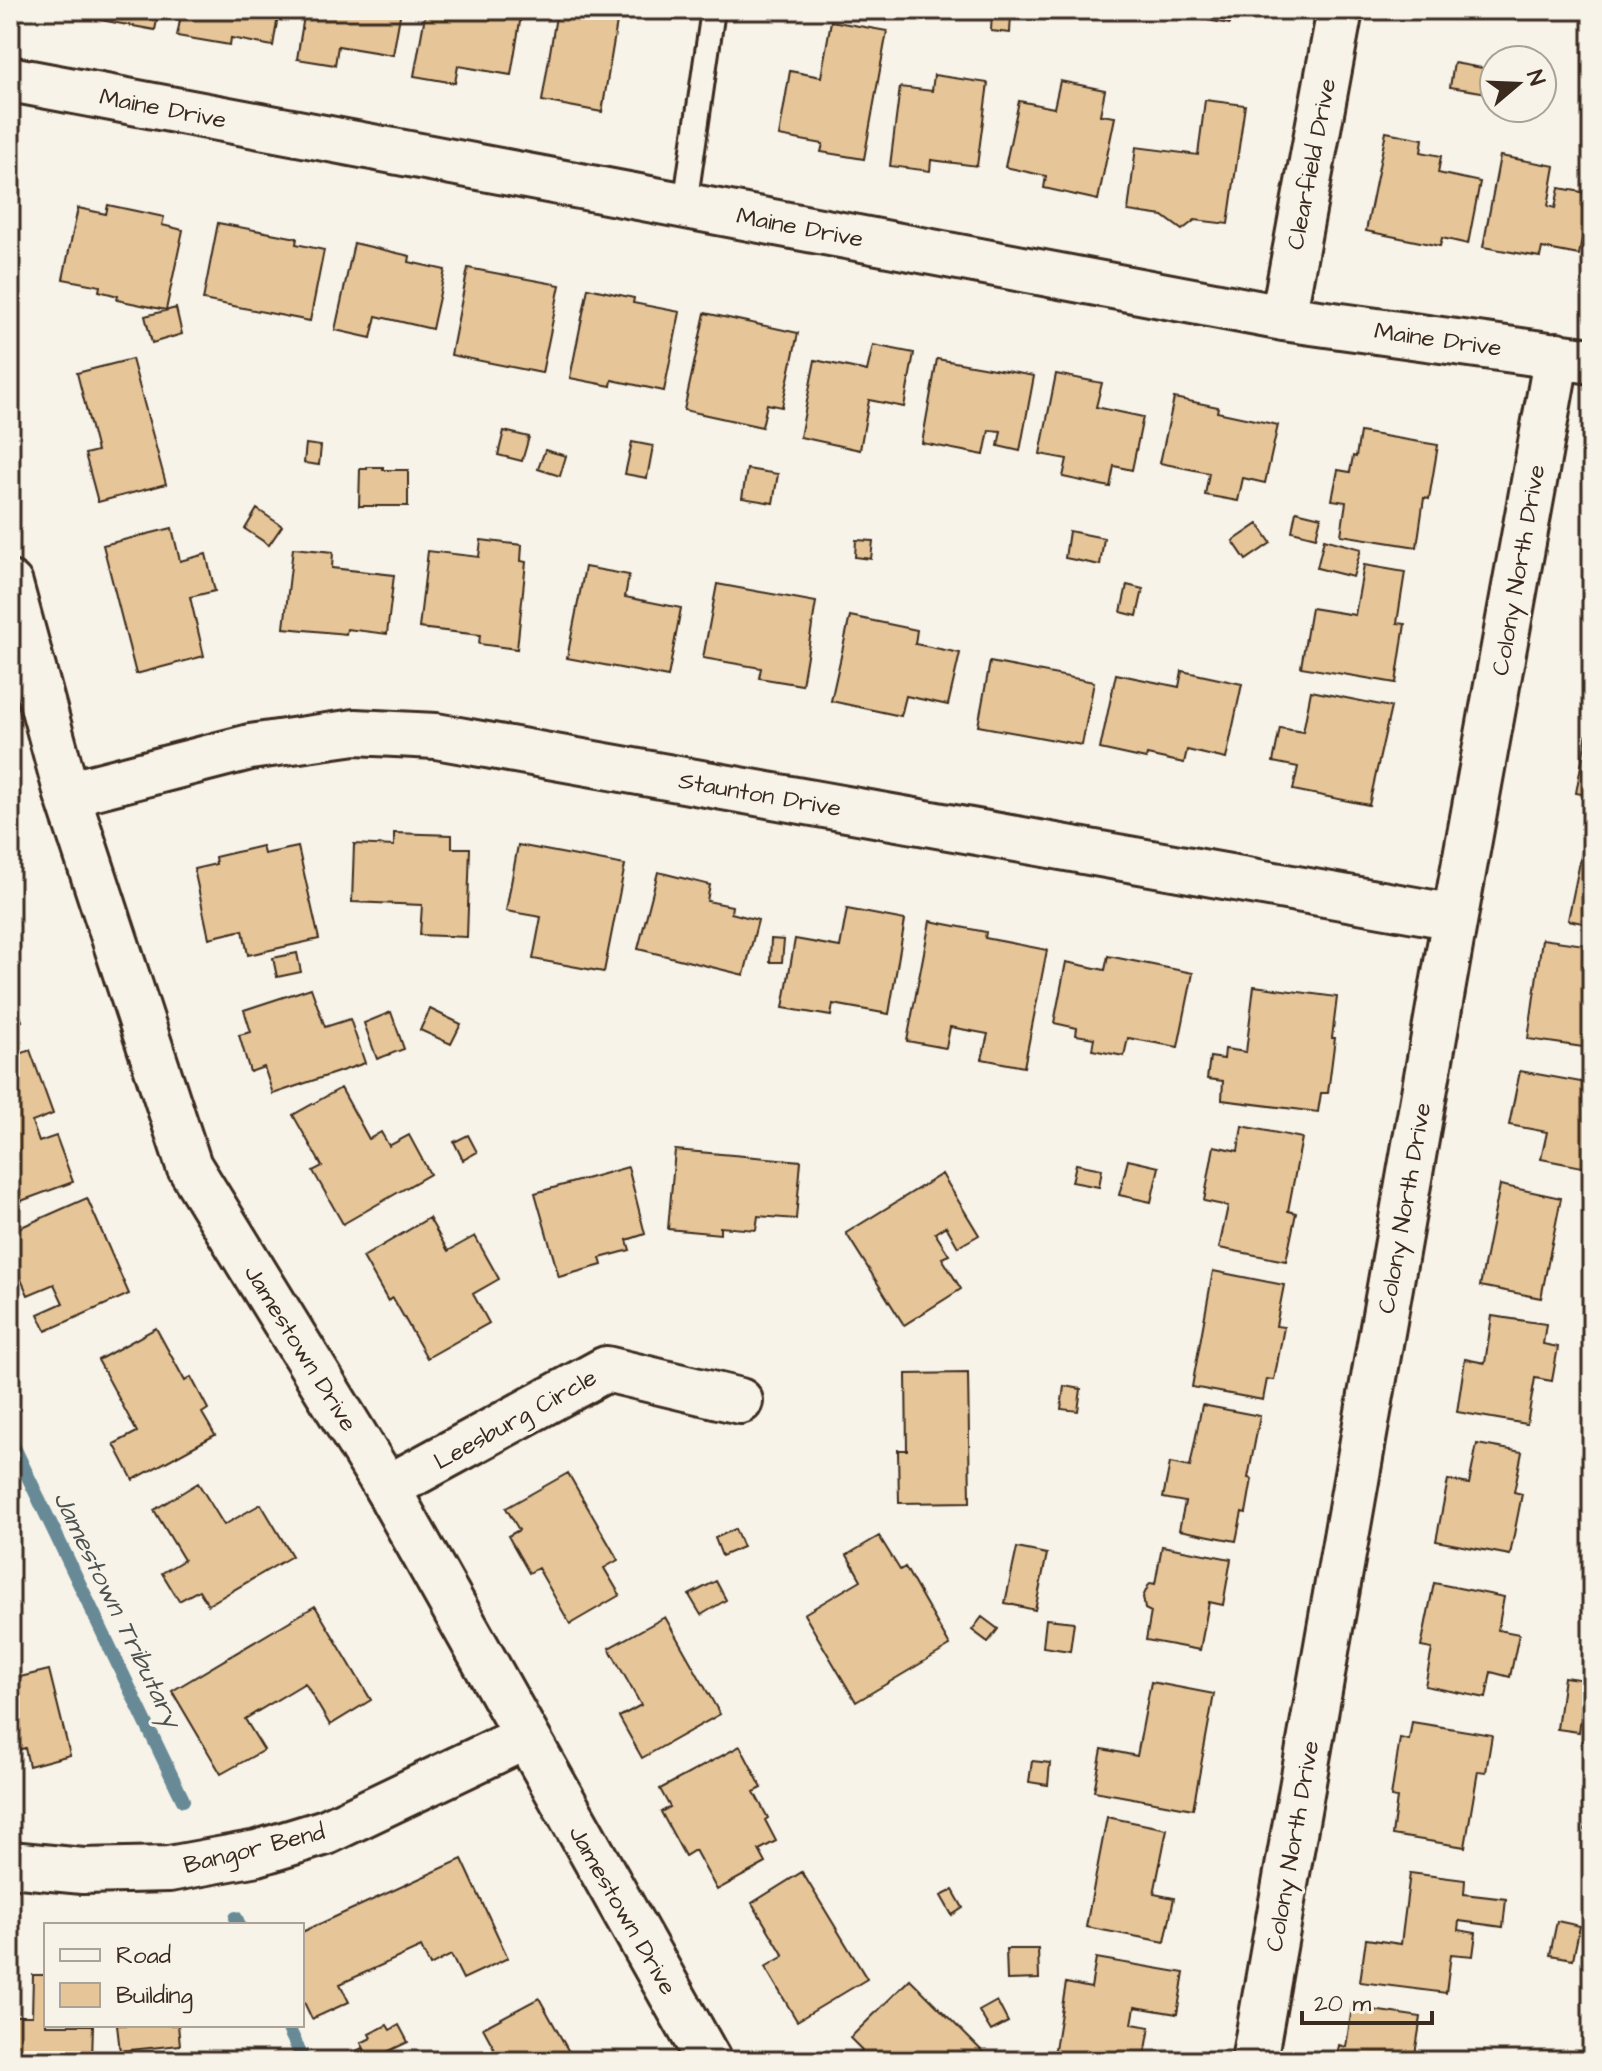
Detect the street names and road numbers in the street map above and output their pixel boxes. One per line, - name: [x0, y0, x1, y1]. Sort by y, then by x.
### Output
- street label: Clearfield Drive: [1279, 76, 1345, 253]
- street label: Maine Drive: [97, 80, 229, 138]
- street label: Maine Drive: [734, 199, 866, 257]
- street label: Maine Drive: [1372, 314, 1504, 366]
- street label: Colony North Drive: [1484, 462, 1555, 678]
- street label: Staunton Drive: [676, 764, 844, 826]
- street label: Colony North Drive: [1370, 1100, 1441, 1316]
- street label: Jamestown Drive: [235, 1259, 365, 1438]
- street label: Leesburg Circle: [428, 1361, 604, 1480]
- street label: Colony North Drive: [1258, 1738, 1329, 1954]
- street label: Bangor Bend: [180, 1815, 329, 1884]
- street label: Jamestown Drive: [560, 1819, 685, 2002]

